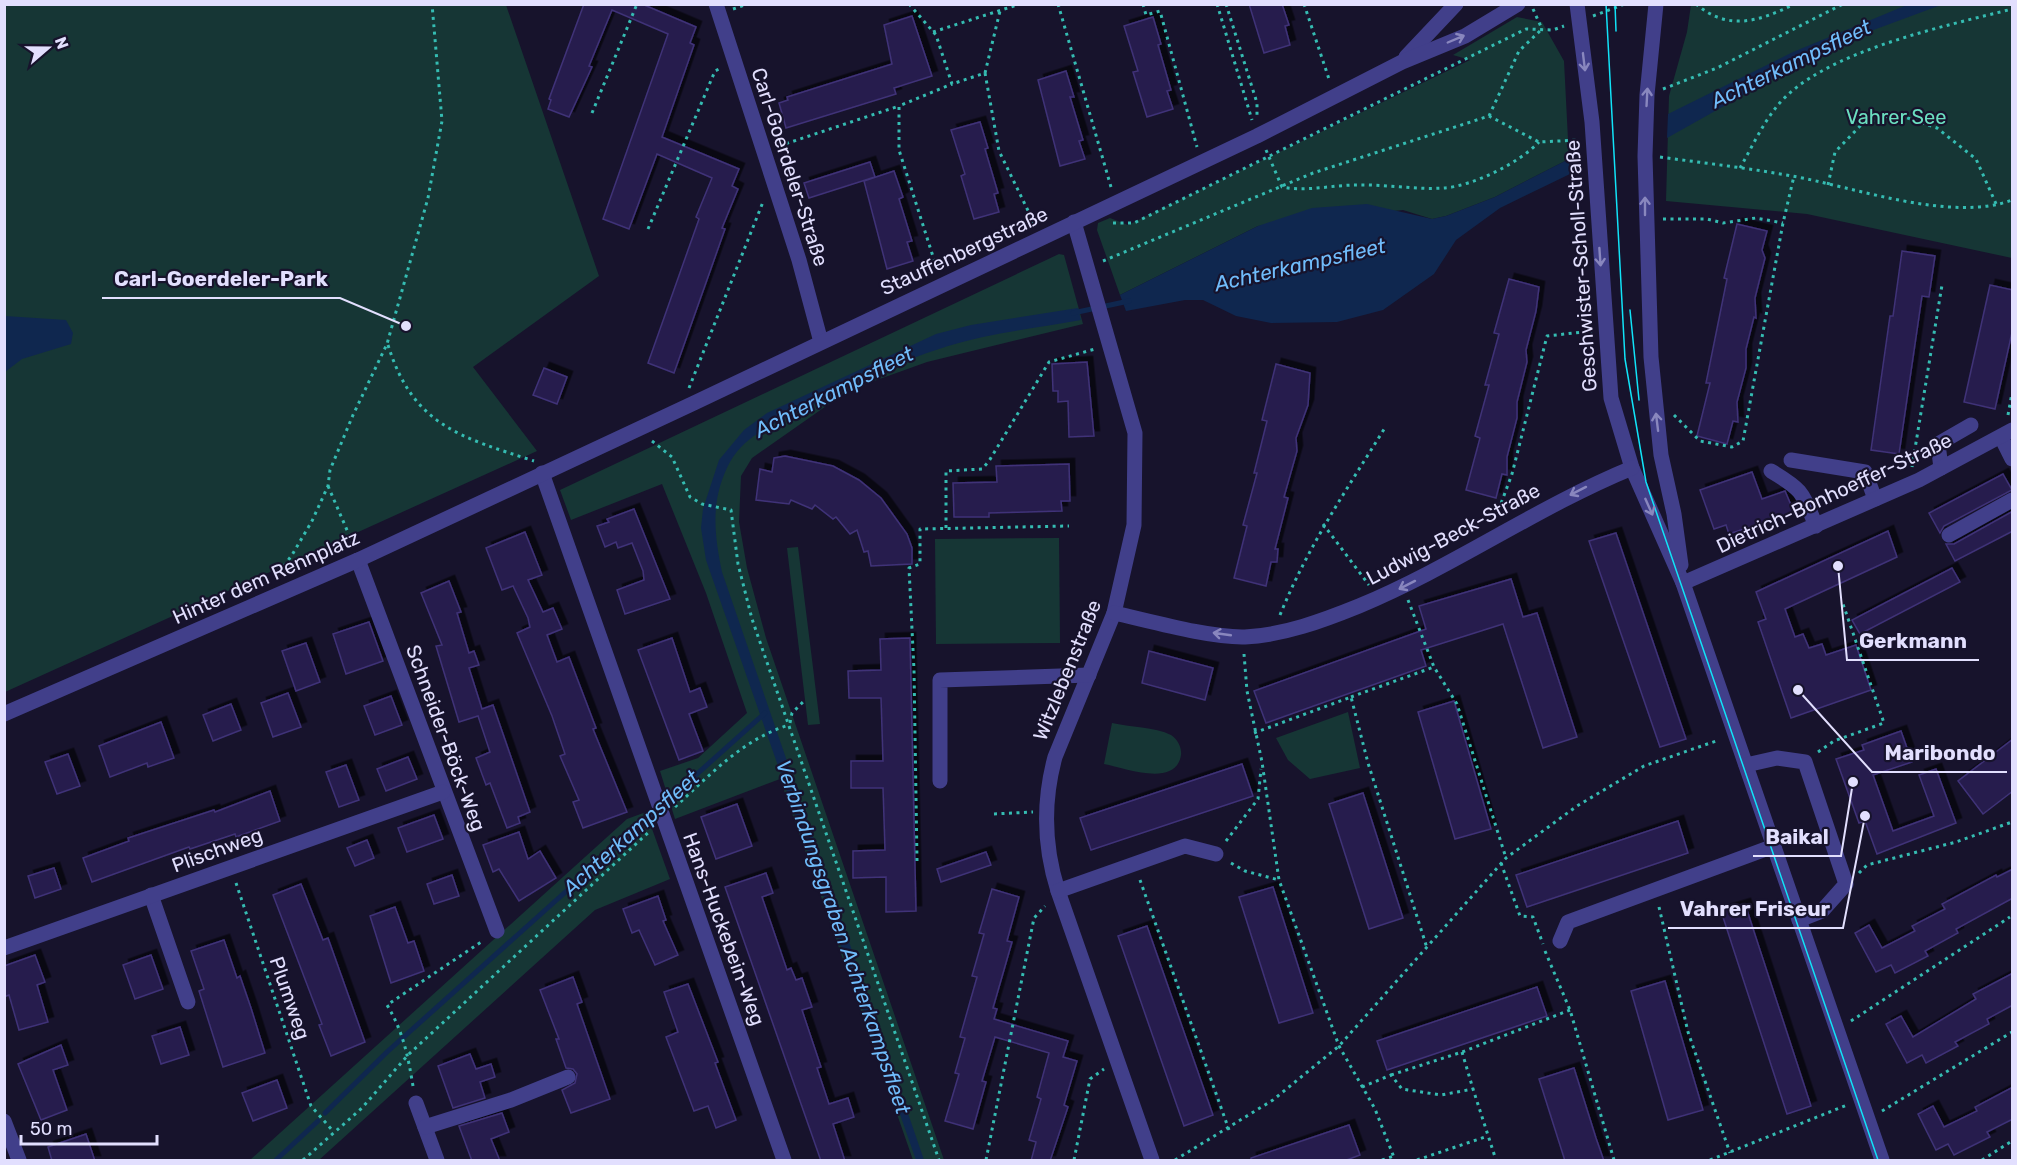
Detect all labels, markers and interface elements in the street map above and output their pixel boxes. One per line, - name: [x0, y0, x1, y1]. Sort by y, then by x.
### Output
- water label: Achterkampsfleet: [1706, 14, 1876, 114]
- north arrow: [18, 18, 78, 78]
- one-way arrow: [1447, 33, 1465, 44]
- text: N: [51, 34, 73, 52]
- one-way arrow: [1579, 52, 1590, 72]
- street label: Carl-Goerdeler-Straße: [747, 65, 833, 269]
- one-way arrow: [1641, 88, 1652, 108]
- park label: Vahrer See: [1846, 105, 1946, 129]
- street label: Geschwister-Scholl-Straße: [1560, 139, 1602, 393]
- one-way arrow: [1639, 197, 1651, 217]
- street label: Stauffenbergstraße: [876, 202, 1052, 300]
- water label: Achterkampsfleet: [1211, 232, 1389, 297]
- one-way arrow: [1595, 246, 1606, 266]
- callout: Carl-Goerdeler-Park: [102, 259, 340, 298]
- text: Carl-Goerdeler-Park: [114, 266, 329, 291]
- water label: Achterkampsfleet: [749, 340, 918, 443]
- one-way arrow: [1651, 413, 1662, 432]
- street label: Dietrich-Bonhoeffer-Straße: [1712, 428, 1956, 558]
- street label: Ludwig-Beck-Straße: [1362, 478, 1544, 590]
- one-way arrow: [1570, 486, 1588, 498]
- one-way arrow: [1644, 498, 1656, 516]
- street label: Hinter dem Rennplatz: [169, 525, 363, 629]
- one-way arrow: [1399, 580, 1417, 591]
- street label: Witzlebenstraße: [1028, 596, 1106, 744]
- callout: Gerkmann: [1847, 621, 1979, 660]
- one-way arrow: [1212, 628, 1232, 639]
- text: Gerkmann: [1859, 628, 1967, 653]
- street label: Schneider-Böck-Weg: [401, 641, 491, 835]
- callout: Maribondo: [1872, 733, 2007, 772]
- text: Maribondo: [1885, 740, 1996, 765]
- water label: Verbindungsgraben Achterkampsfleet: [771, 756, 916, 1118]
- water label: Achterkampsfleet: [557, 764, 705, 901]
- callout: Baikal: [1753, 817, 1841, 856]
- street label: Plischweg: [168, 823, 266, 877]
- text: Baikal: [1765, 824, 1829, 849]
- street label: Hans-Huckebein-Weg: [678, 829, 770, 1029]
- callout: Vahrer Friseur: [1668, 889, 1843, 928]
- text: Vahrer Friseur: [1680, 896, 1831, 921]
- street label: Plumweg: [265, 953, 315, 1043]
- scale bar: [21, 1108, 158, 1146]
- text: 50 m: [30, 1118, 73, 1140]

